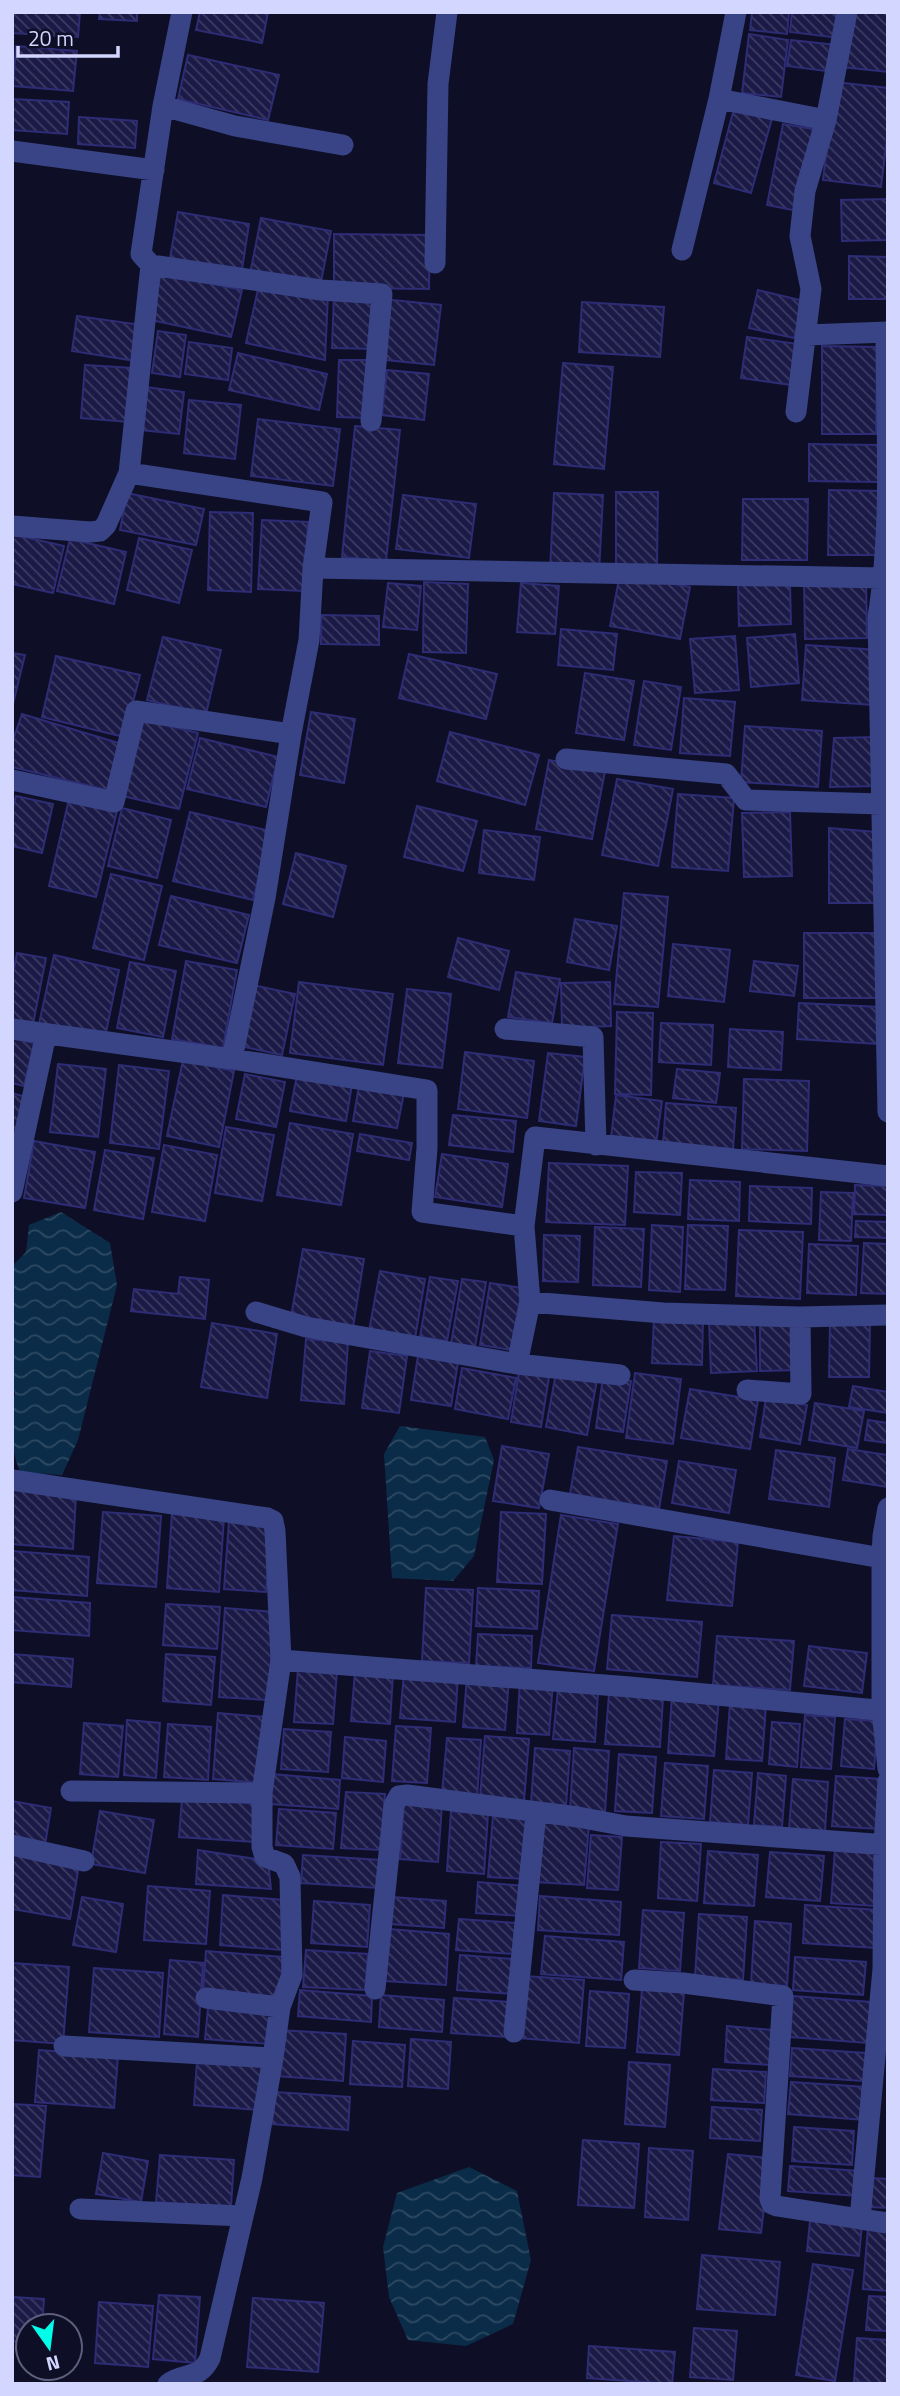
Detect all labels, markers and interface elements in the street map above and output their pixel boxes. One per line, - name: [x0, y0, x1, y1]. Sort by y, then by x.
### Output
- scale bar: [18, 14, 117, 58]
- text: 20 m: [28, 22, 74, 54]
- north arrow: [14, 2312, 84, 2382]
- text: N: [43, 2348, 63, 2380]

